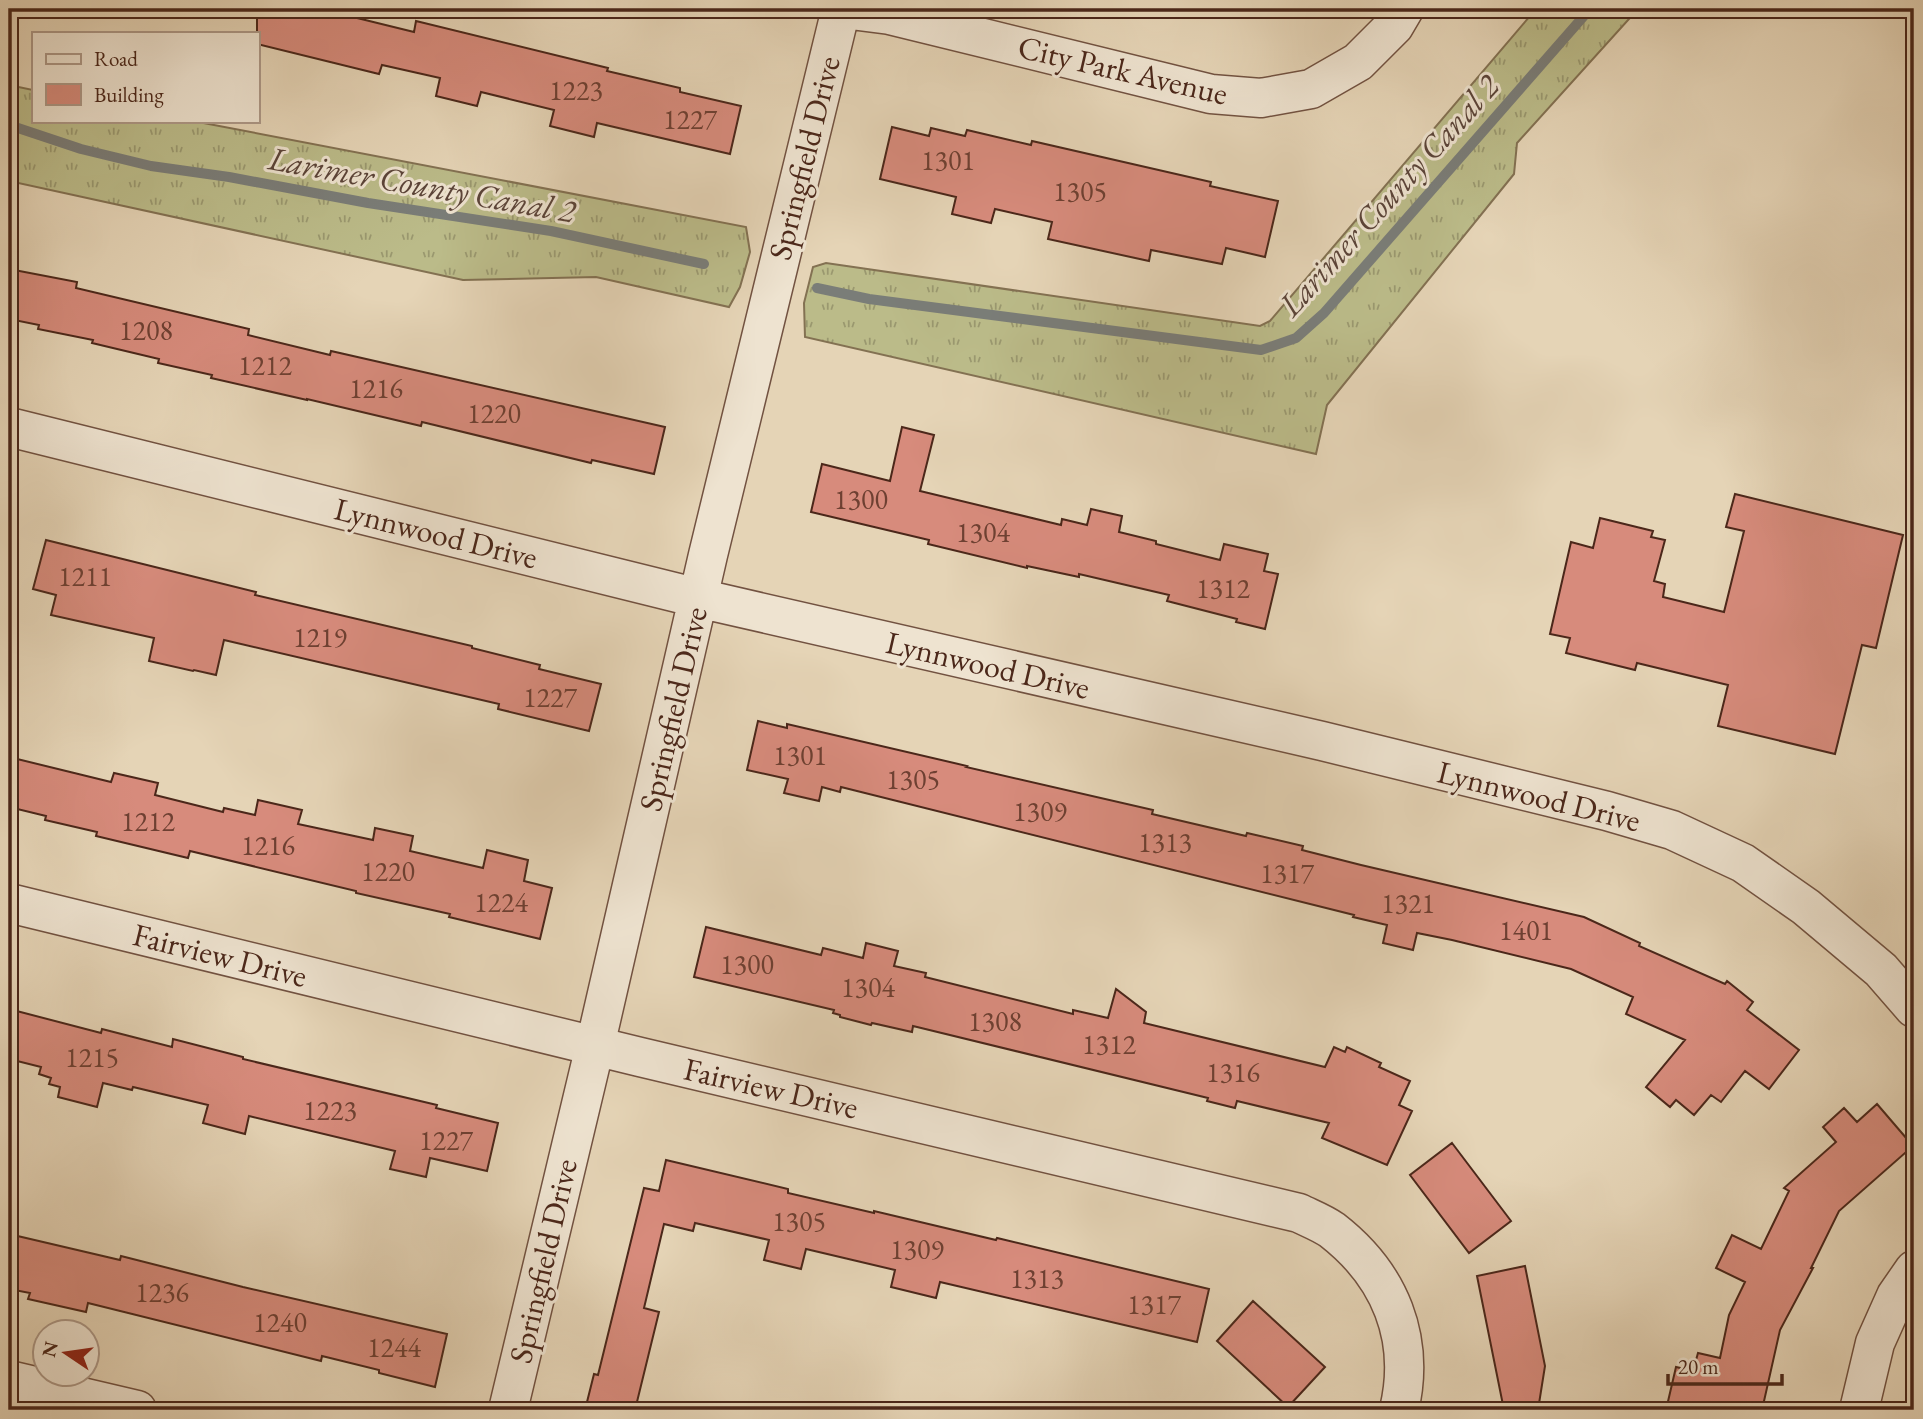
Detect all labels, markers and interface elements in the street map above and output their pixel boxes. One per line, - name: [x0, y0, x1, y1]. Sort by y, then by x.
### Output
- street label: City Park Avenue: [1014, 25, 1232, 115]
- legend: [32, 32, 259, 122]
- text: Road: [94, 45, 138, 72]
- street label: Springfield Drive: [758, 52, 850, 264]
- water label: Larimer County Canal 2: [1268, 65, 1509, 326]
- house number: 1223: [549, 72, 603, 108]
- text: Building: [94, 81, 164, 108]
- house number: 1227: [663, 101, 717, 137]
- water label: Larimer County Canal 2: [264, 136, 580, 233]
- house number: 1301: [921, 142, 975, 178]
- house number: 1305: [1053, 173, 1107, 209]
- house number: 1208: [119, 312, 173, 348]
- house number: 1212: [238, 347, 292, 383]
- house number: 1216: [349, 370, 403, 406]
- house number: 1220: [467, 395, 521, 431]
- house number: 1300: [834, 481, 888, 517]
- street label: Lynnwood Drive: [330, 487, 542, 579]
- house number: 1304: [956, 514, 1010, 550]
- house number: 1211: [58, 558, 112, 594]
- house number: 1312: [1196, 570, 1250, 606]
- street label: Springfield Drive: [629, 603, 717, 815]
- house number: 1219: [293, 619, 347, 655]
- street label: Lynnwood Drive: [882, 621, 1094, 709]
- house number: 1227: [523, 679, 577, 715]
- house number: 1301: [773, 737, 827, 773]
- street label: Lynnwood Drive: [1433, 750, 1645, 842]
- house number: 1305: [886, 761, 940, 797]
- house number: 1309: [1013, 793, 1067, 829]
- house number: 1212: [121, 803, 175, 839]
- house number: 1313: [1138, 824, 1192, 860]
- house number: 1216: [241, 827, 295, 863]
- house number: 1220: [361, 853, 415, 889]
- house number: 1317: [1260, 855, 1314, 891]
- house number: 1224: [474, 884, 528, 920]
- house number: 1321: [1381, 885, 1435, 921]
- house number: 1401: [1499, 912, 1553, 948]
- street label: Fairview Drive: [129, 913, 311, 997]
- house number: 1300: [720, 946, 774, 982]
- house number: 1304: [841, 969, 895, 1005]
- house number: 1308: [968, 1003, 1022, 1039]
- house number: 1312: [1082, 1026, 1136, 1062]
- house number: 1215: [65, 1039, 119, 1075]
- street label: Fairview Drive: [680, 1048, 862, 1128]
- house number: 1316: [1206, 1054, 1260, 1090]
- house number: 1223: [303, 1092, 357, 1128]
- house number: 1227: [419, 1122, 473, 1158]
- street label: Springfield Drive: [499, 1155, 587, 1367]
- house number: 1305: [772, 1203, 826, 1239]
- house number: 1309: [890, 1231, 944, 1267]
- house number: 1313: [1010, 1260, 1064, 1296]
- house number: 1236: [135, 1274, 189, 1310]
- house number: 1317: [1127, 1286, 1181, 1322]
- house number: 1240: [253, 1304, 307, 1340]
- north arrow: [32, 1318, 102, 1388]
- house number: 1244: [367, 1329, 421, 1365]
- text: N: [36, 1338, 64, 1360]
- scale bar: [1668, 1342, 1781, 1386]
- text: 20 m: [1678, 1353, 1719, 1380]

